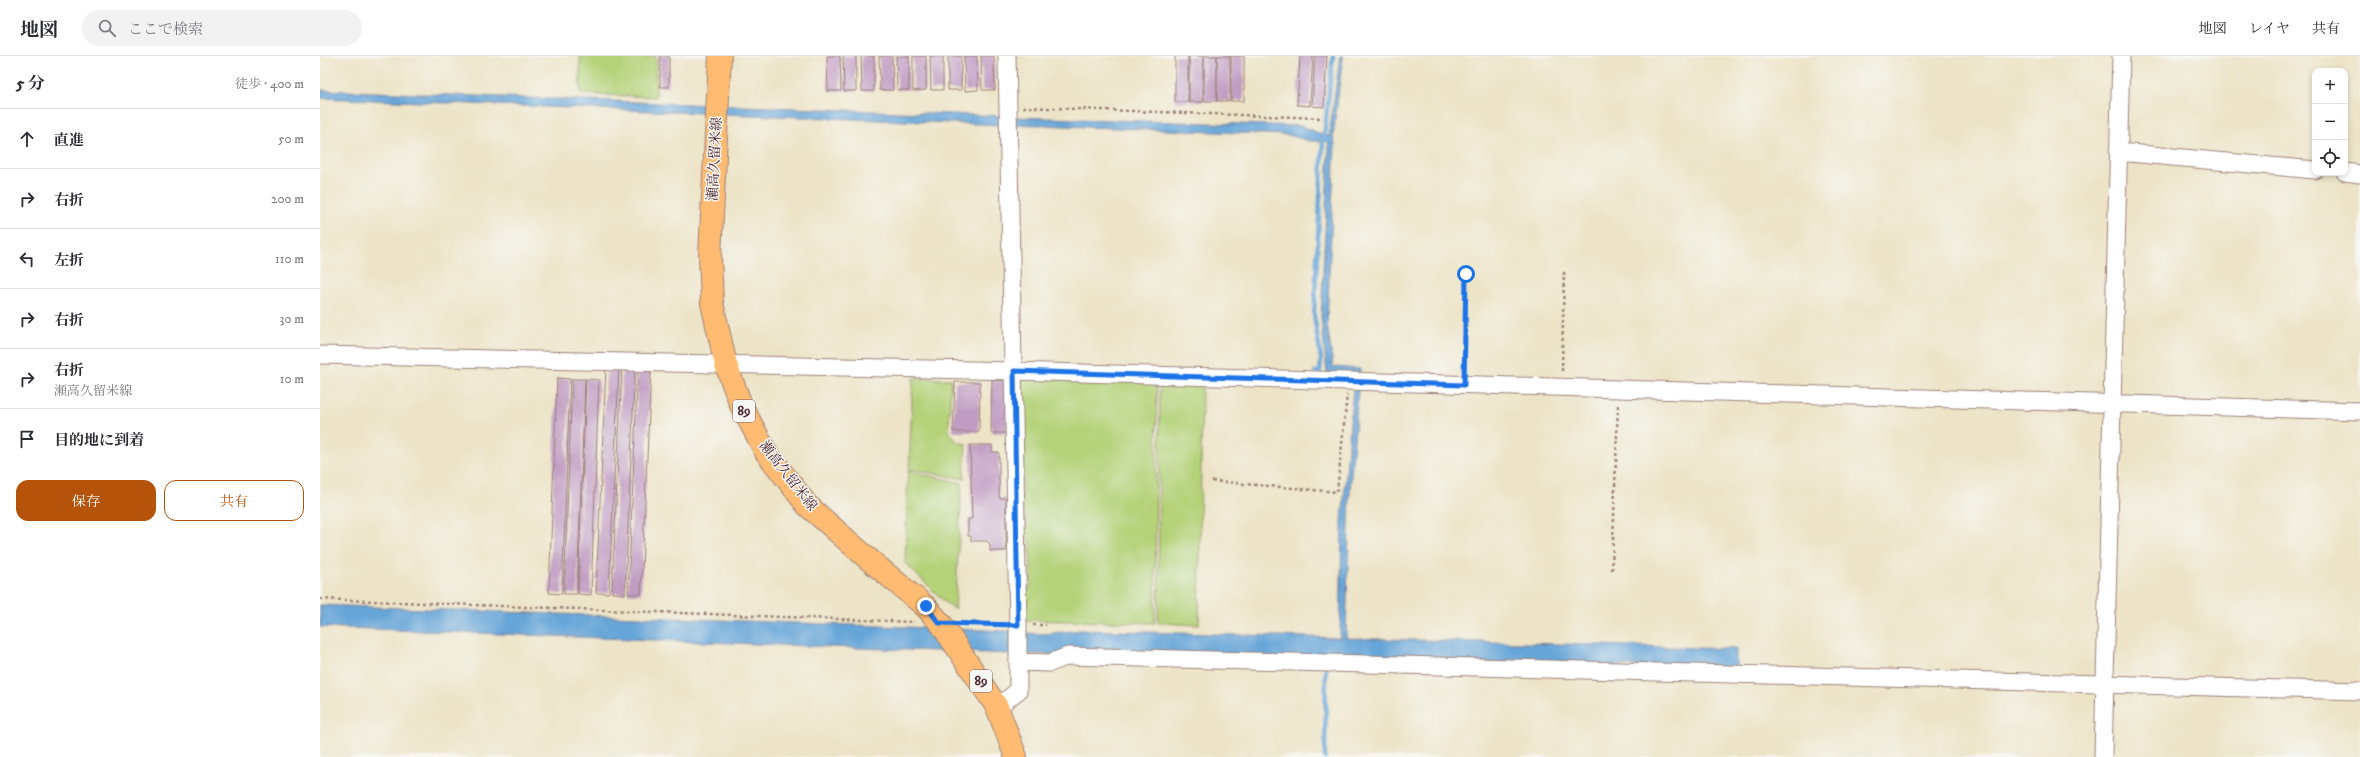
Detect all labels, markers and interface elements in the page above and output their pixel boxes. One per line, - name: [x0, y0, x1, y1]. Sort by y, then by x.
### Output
- search box: [82, 10, 362, 46]
- icon: search: [96, 17, 118, 39]
- text: 地図: [20, 19, 58, 42]
- text: ここで検索: [128, 20, 203, 39]
- text: 地図: [2199, 20, 2227, 38]
- text: レイヤ: [2249, 20, 2290, 38]
- text: 共有: [2312, 20, 2340, 38]
- map controls: [2312, 68, 2348, 176]
- button: +: [2312, 68, 2348, 104]
- text: 5 分: [16, 73, 45, 95]
- text: 徒歩 · 400 m: [235, 76, 304, 92]
- button: −: [2312, 104, 2348, 140]
- street label: 瀬高久留米線: [704, 117, 726, 201]
- icon: ahead: [16, 128, 38, 150]
- text: 直進: [54, 131, 84, 150]
- text: 50 m: [278, 131, 304, 147]
- button: locate: [2312, 140, 2348, 176]
- icon: right: [16, 188, 38, 210]
- text: 右折: [54, 191, 84, 210]
- text: 200 m: [271, 191, 304, 207]
- icon: left: [16, 248, 38, 270]
- text: 左折: [54, 251, 84, 270]
- text: 110 m: [275, 251, 304, 267]
- route start: [1457, 265, 1475, 283]
- icon: right: [16, 308, 38, 330]
- text: 右折: [54, 311, 84, 330]
- text: 30 m: [280, 311, 304, 327]
- text: 右折: [54, 361, 84, 380]
- icon: right: [16, 368, 38, 390]
- text: 10 m: [280, 371, 304, 387]
- text: 瀬高久留米線: [54, 383, 132, 399]
- road number: 89: [733, 400, 755, 422]
- icon: arrive: [16, 428, 38, 450]
- text: 目的地に到着: [54, 431, 144, 450]
- street label: 瀬高久留米線: [755, 437, 821, 515]
- button: 保存: [16, 480, 156, 521]
- button: 共有: [164, 480, 304, 521]
- route end: [917, 597, 935, 615]
- road number: 89: [970, 670, 992, 692]

